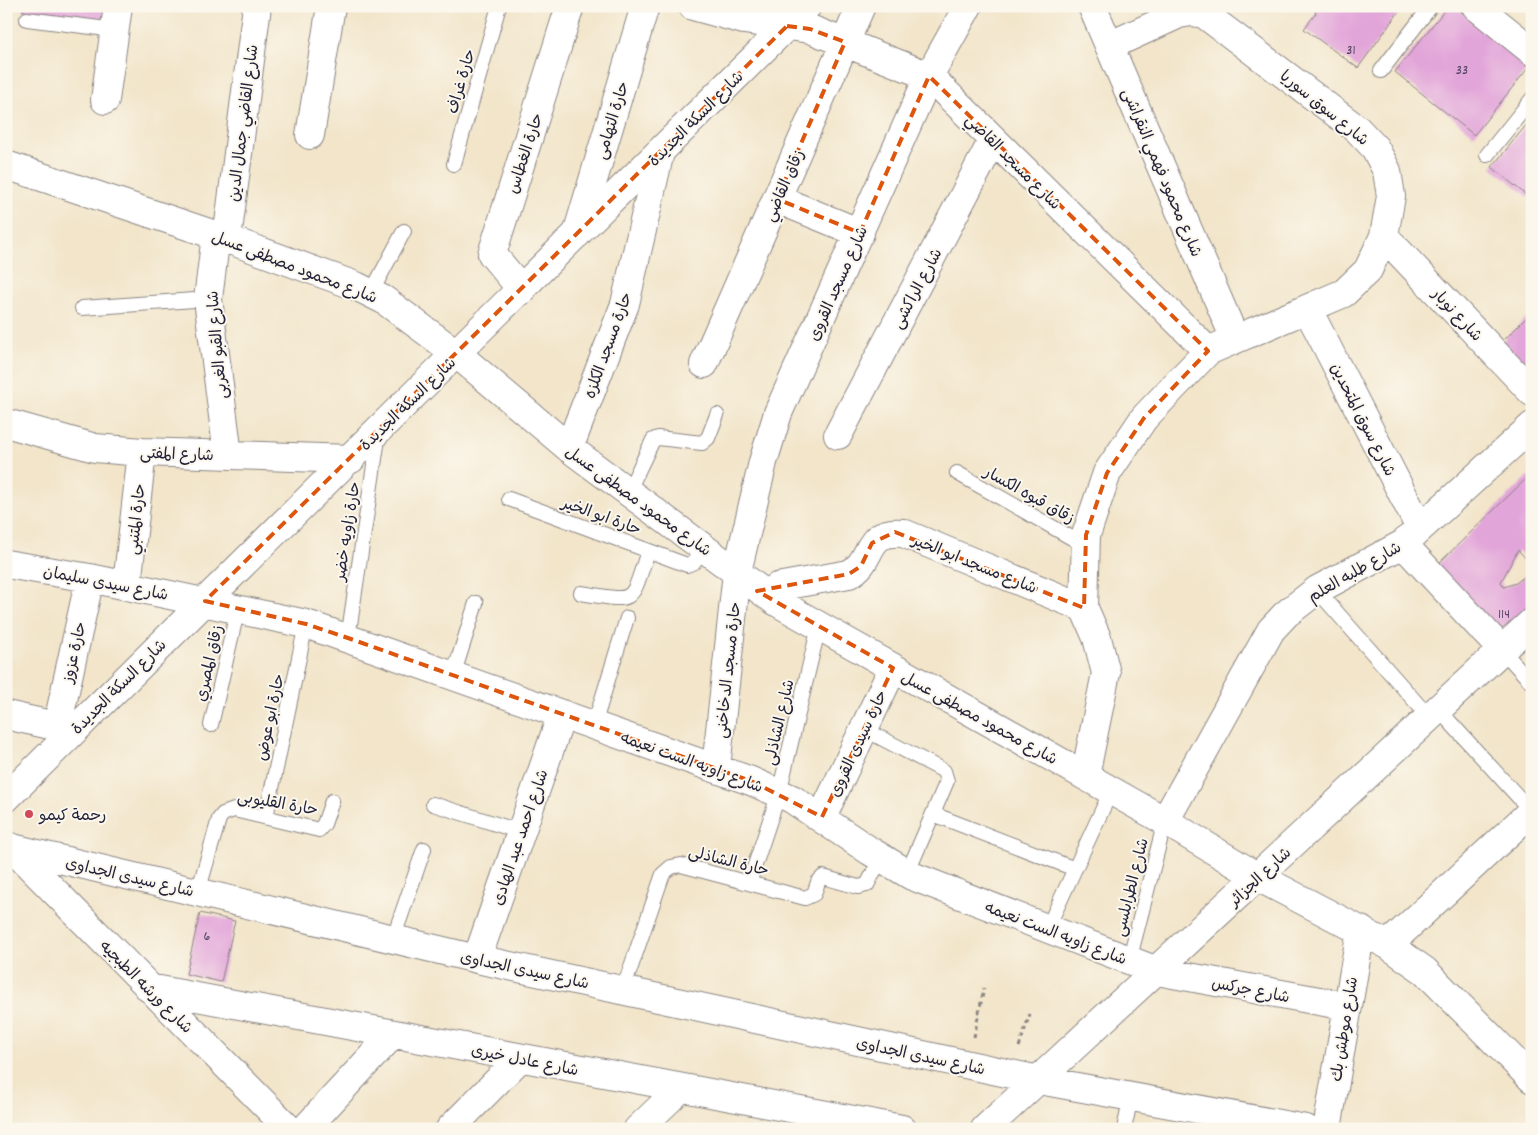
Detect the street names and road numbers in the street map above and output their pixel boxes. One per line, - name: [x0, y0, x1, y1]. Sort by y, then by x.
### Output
- street label: شارع القاضي جمال الدين: [223, 43, 267, 203]
- street label: حارة غراف: [442, 47, 483, 117]
- street label: شارع سوق سوريا: [1274, 66, 1373, 152]
- street label: شارع السكة الجديدة: [644, 67, 750, 173]
- street label: حارة التهامى: [591, 79, 636, 163]
- street label: شارع محمود فهمي النقراشى: [1114, 85, 1207, 261]
- street label: حارة الغطاس: [503, 110, 550, 197]
- street label: شارع مسجد القاضي: [958, 110, 1065, 217]
- street label: زقاق القاضي: [759, 146, 812, 226]
- street label: شارع مسجد القروى: [804, 223, 875, 345]
- street label: شارع محمود مصطفى عسل: [208, 226, 380, 311]
- street label: شارع الراكشى: [887, 245, 949, 334]
- street label: شارع نوبار: [1425, 283, 1487, 348]
- street label: حارة مسجد الكلزه: [579, 289, 639, 402]
- street label: شارع القبو الغربى: [202, 290, 235, 400]
- street label: شارع السكة الجديدة: [355, 353, 462, 457]
- street label: شارع سوق المتحدين: [1323, 359, 1400, 481]
- street label: شارع محمود مصطفى عسل: [560, 441, 715, 563]
- street label: شارع المفتى: [140, 443, 214, 468]
- street label: زقاق قبوه الكسار: [977, 461, 1078, 531]
- street label: حارة زاويه خضر: [329, 480, 368, 585]
- street label: حارة المتنبي: [122, 483, 154, 556]
- street label: حارة ابو الخير: [556, 492, 644, 542]
- street label: شارع مسجد ابو الخير: [906, 529, 1040, 601]
- street label: شارع طلبه العلم: [1304, 537, 1406, 609]
- street label: شارع سيدى سليمان: [41, 561, 170, 608]
- street label: حارة مسجد الدخاخنى: [711, 601, 748, 740]
- street label: حارة عزوز: [57, 620, 94, 687]
- street label: زقاق المصري: [190, 623, 230, 704]
- street label: شارع السكة الجديدة: [67, 635, 173, 741]
- street label: شارع محمود مصطفى عسل: [896, 667, 1061, 772]
- street label: حارة ابو عوض: [251, 672, 292, 763]
- street label: شارع الشاذلى: [759, 677, 801, 768]
- street label: حارة سيدى القروى: [824, 687, 894, 801]
- street label: شارع زاويه الست نعيمه: [616, 727, 766, 800]
- street label: شارع احمد عبد الهادى: [487, 767, 555, 909]
- street label: حارة القليوبى: [235, 786, 320, 823]
- street label: شارع الطرابلسى: [1109, 836, 1156, 939]
- street label: حارة الشاذلى: [686, 841, 771, 884]
- street label: شارع الجزائر: [1223, 843, 1297, 914]
- street label: شارع سيدى الجداوى: [63, 852, 196, 904]
- street label: شارع زاويه الست نعيمه: [981, 897, 1130, 972]
- street label: شارع ورشه الطبجيه: [93, 936, 197, 1040]
- street label: شارع سيدى الجداوى: [458, 947, 591, 996]
- street label: شارع جركس: [1210, 973, 1291, 1010]
- street label: شارع موطش بك: [1326, 975, 1365, 1084]
- street label: شارع سيدى الجداوى: [854, 1033, 987, 1082]
- street label: شارع عادل خيرى: [469, 1040, 580, 1083]

